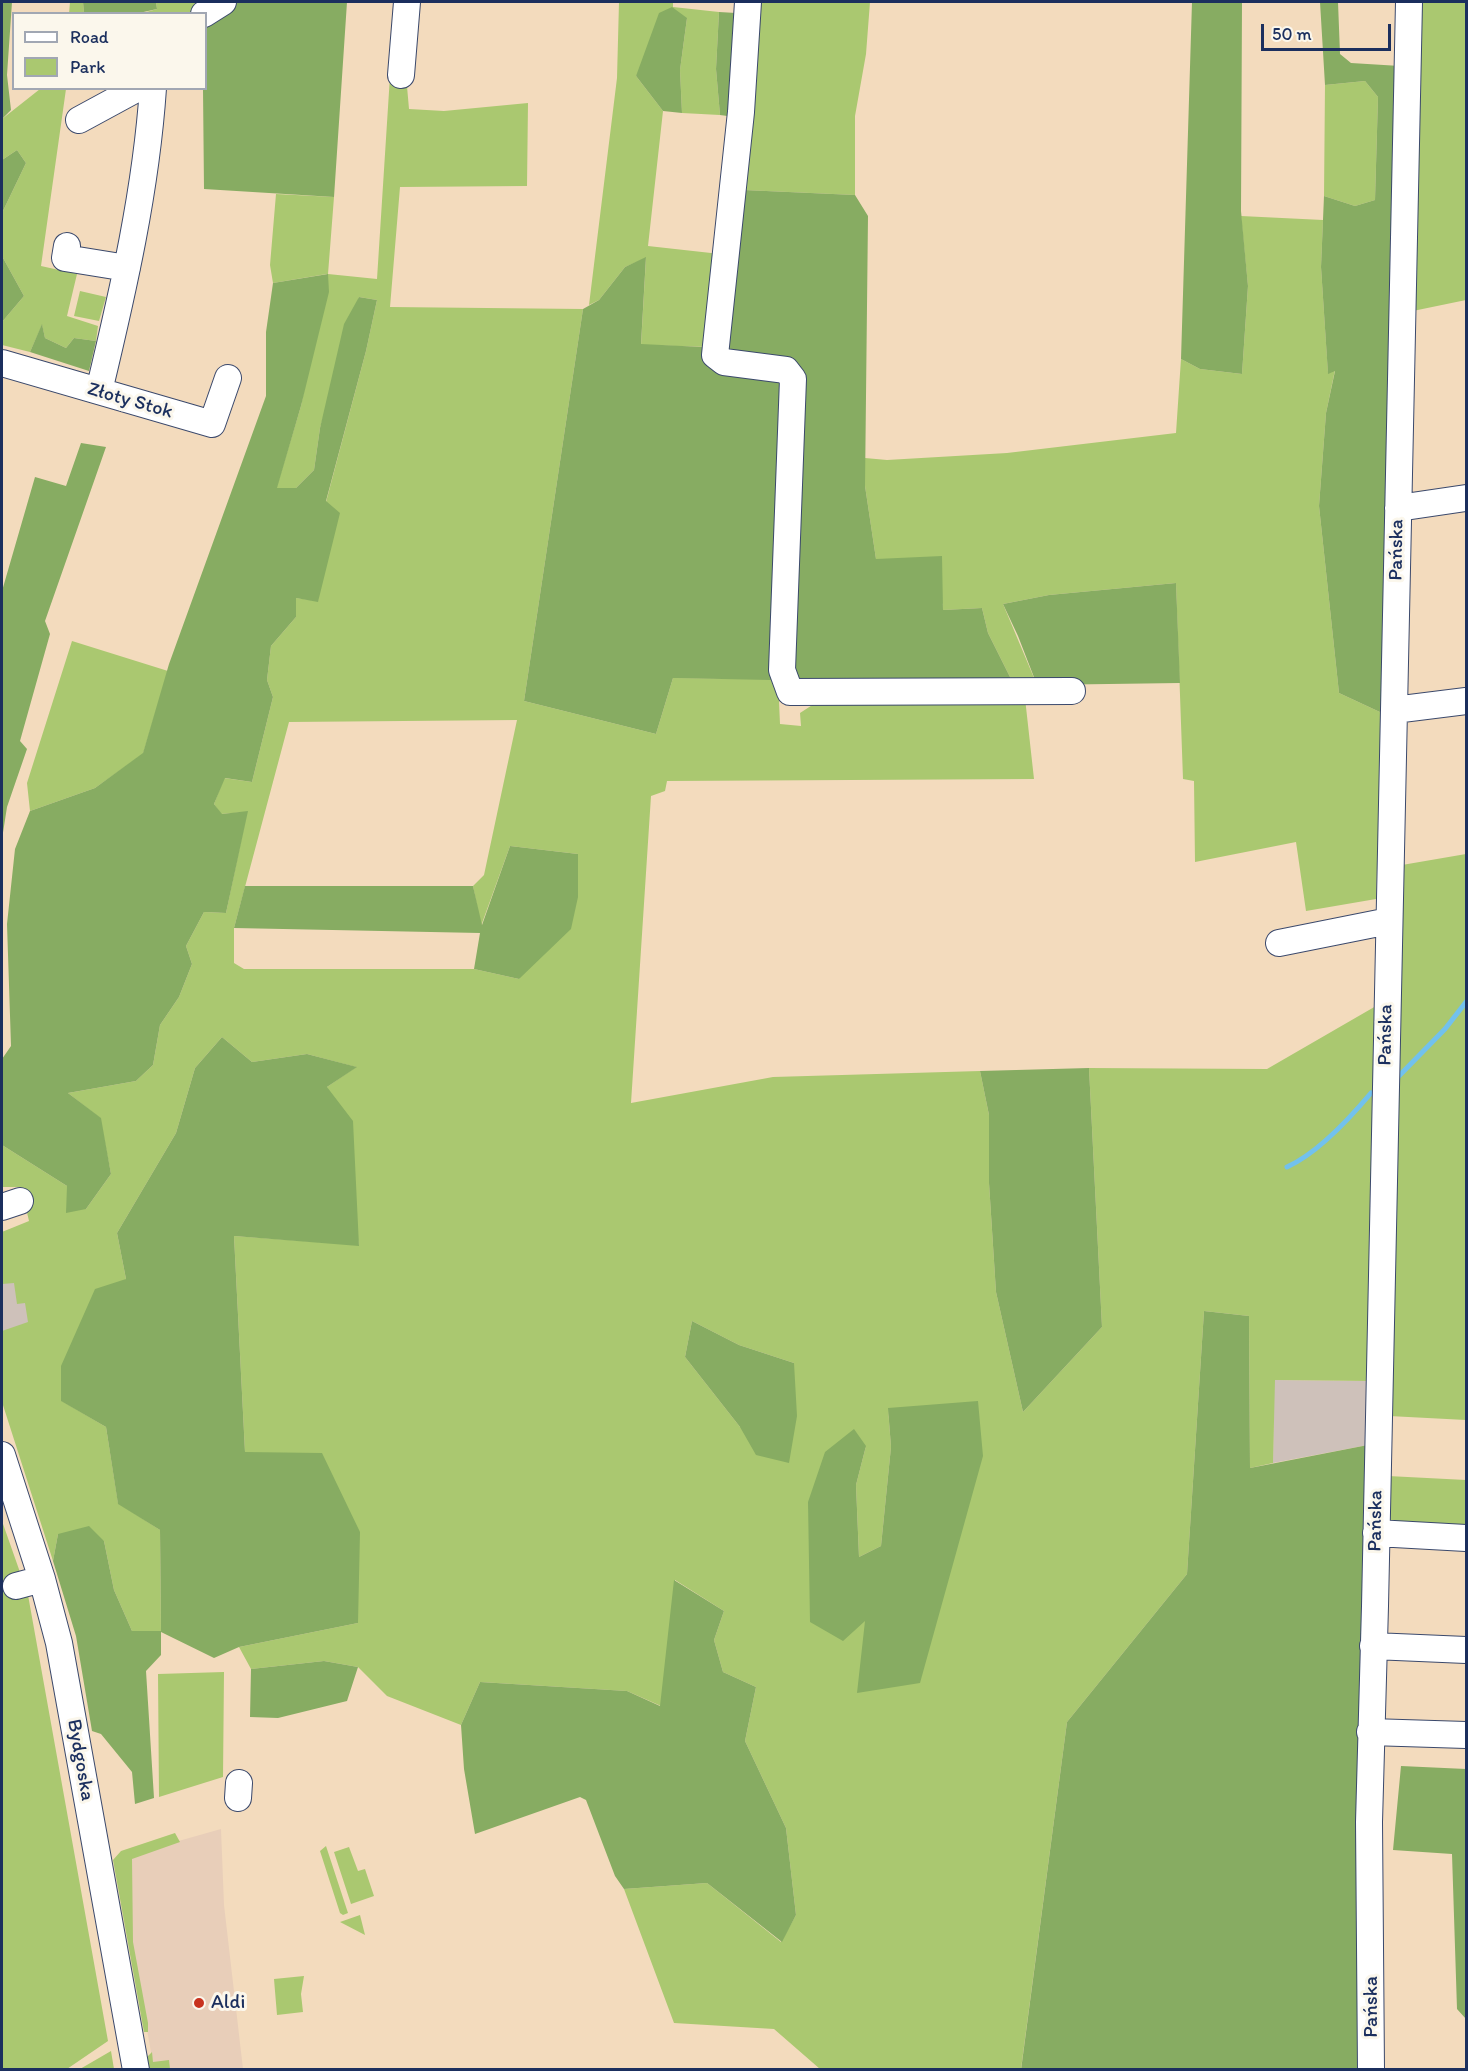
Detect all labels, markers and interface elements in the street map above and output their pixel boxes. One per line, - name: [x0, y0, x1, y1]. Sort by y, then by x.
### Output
- legend: [12, 12, 207, 90]
- scale bar: [1264, 12, 1394, 50]
- text: 50 m: [1272, 23, 1312, 45]
- text: Road: [70, 26, 109, 48]
- text: Park: [70, 56, 105, 78]
- street label: Złoty Stok: [84, 377, 176, 425]
- street label: Pańska: [1384, 519, 1410, 581]
- street label: Pańska: [1373, 1004, 1399, 1066]
- street label: Pańska: [1363, 1490, 1389, 1552]
- street label: Bydgoska: [61, 1717, 99, 1803]
- street label: Pańska: [1360, 1976, 1384, 2038]
- place label: Aldi: [211, 1991, 245, 2015]
- marker: Aldi: [192, 1996, 206, 2010]

